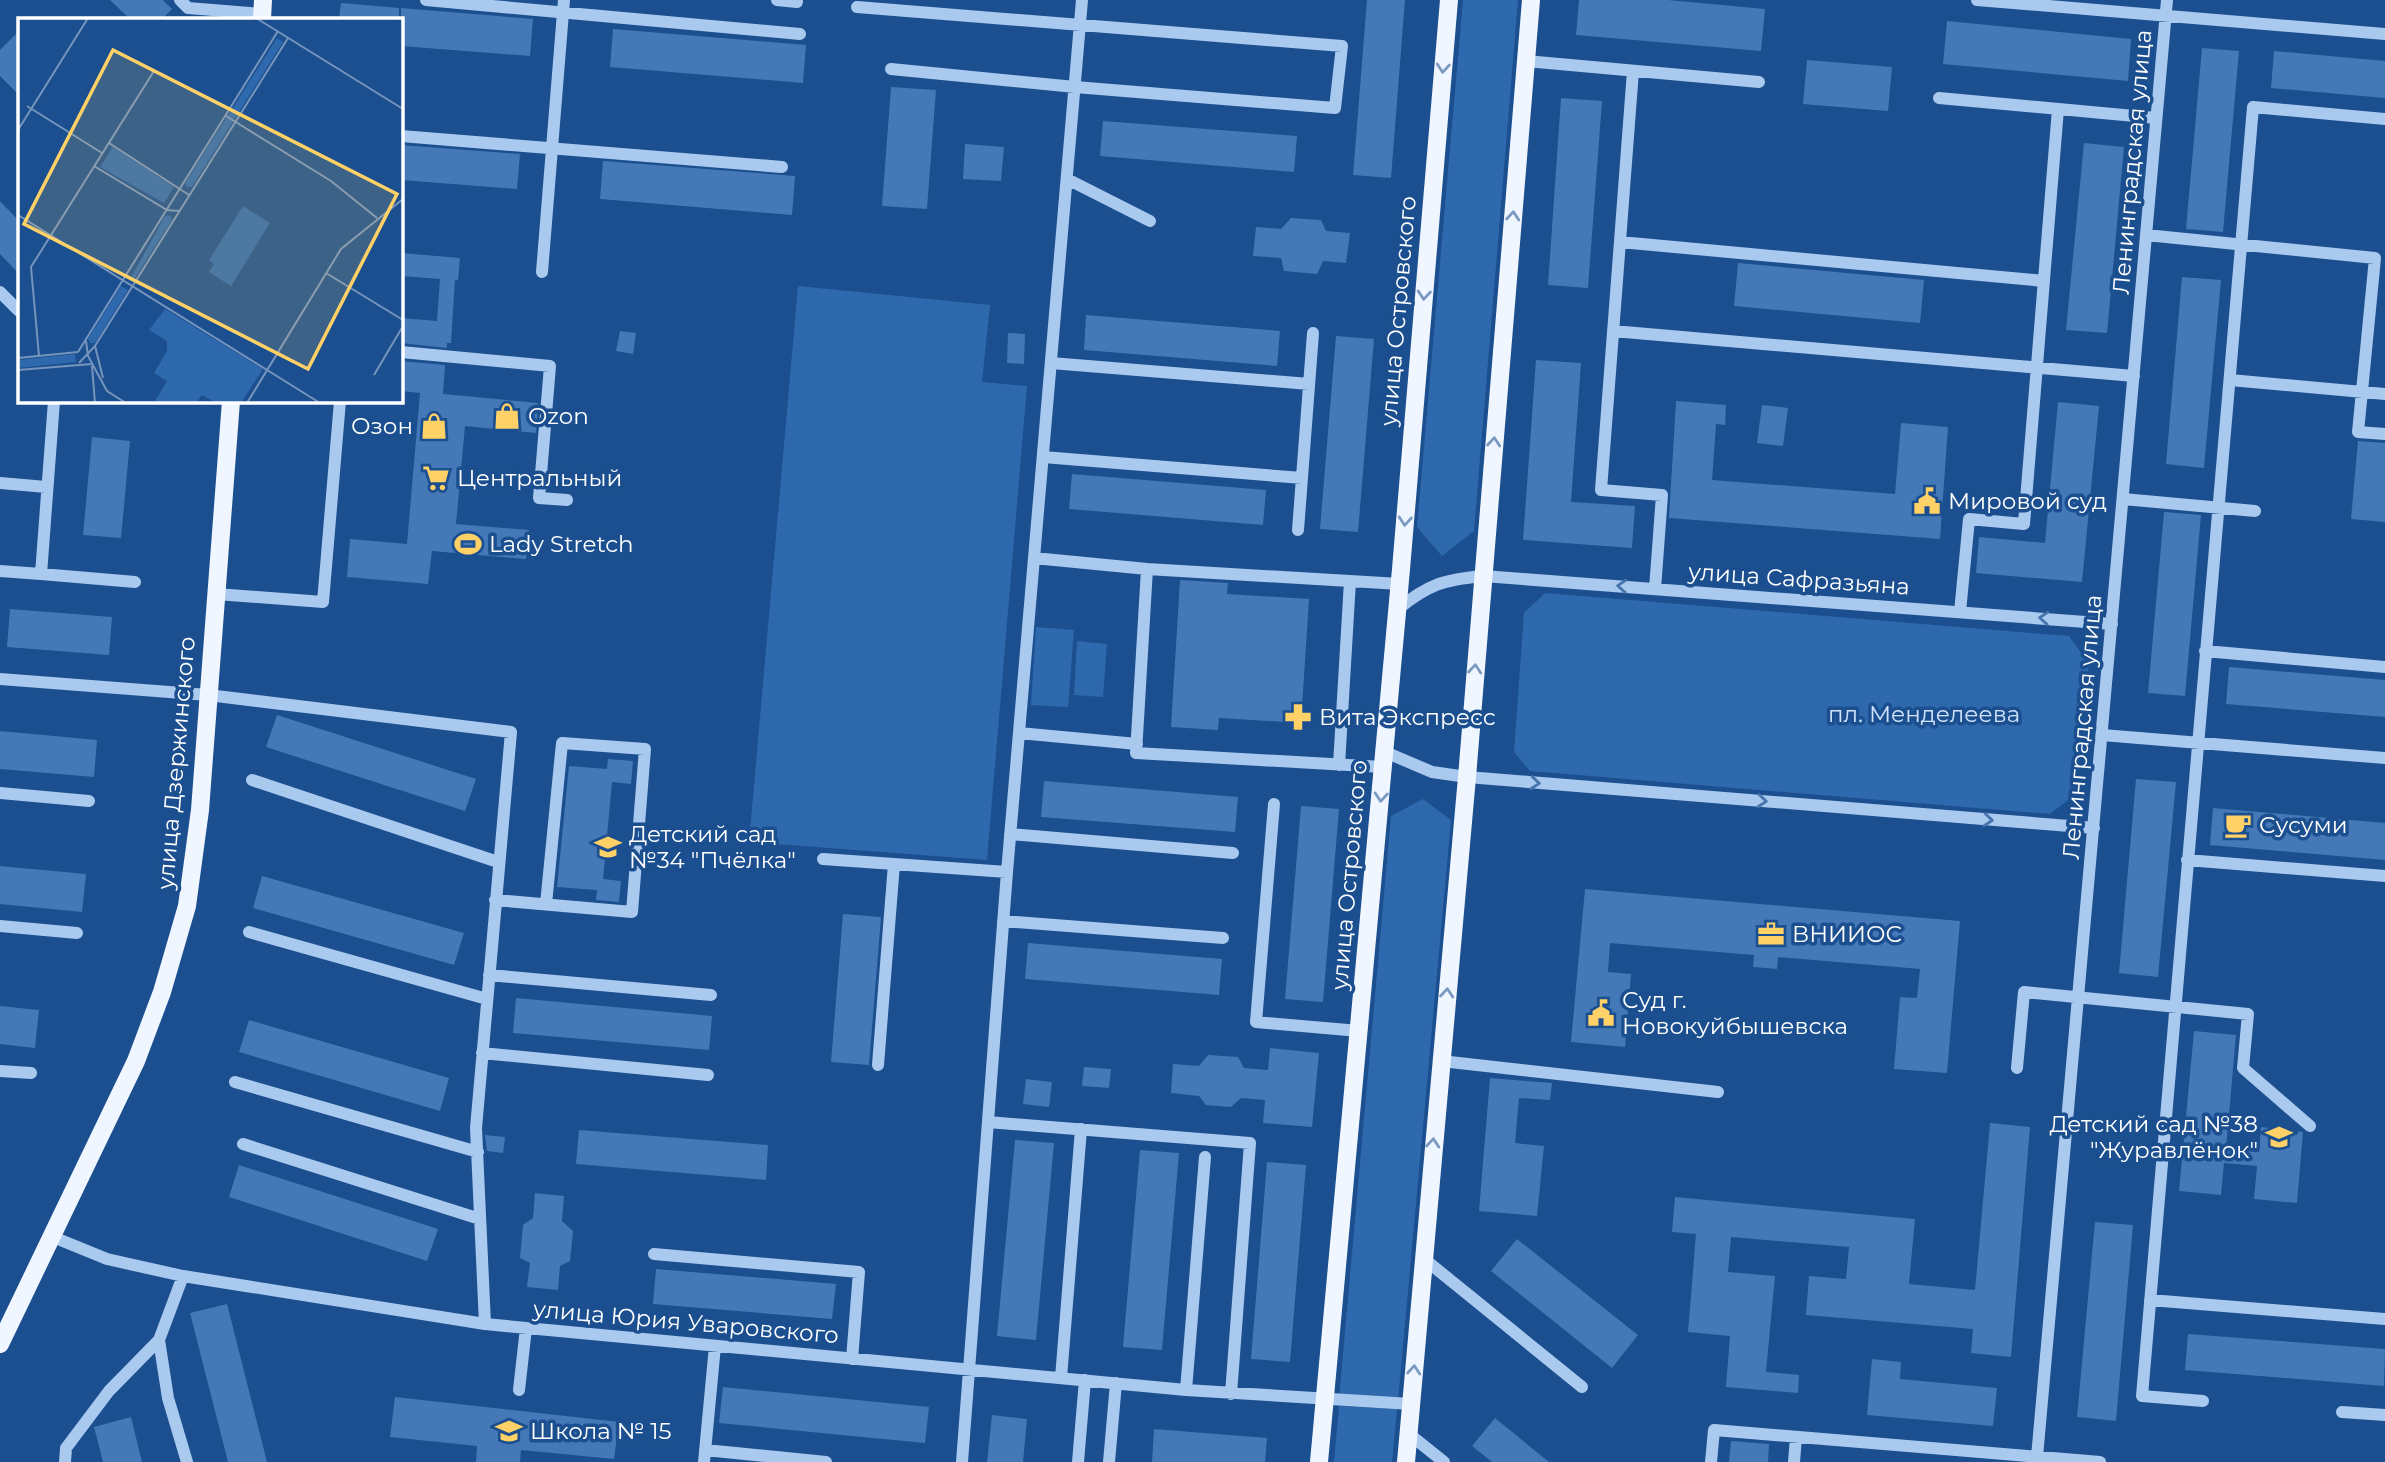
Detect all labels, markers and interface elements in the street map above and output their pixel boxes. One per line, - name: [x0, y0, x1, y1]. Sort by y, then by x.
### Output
- inset map: [18, 18, 402, 402]
- street label: Ленинградская улица: [2106, 29, 2158, 295]
- one-way arrow: [1436, 63, 1451, 74]
- street label: улица Островского: [1374, 195, 1422, 428]
- one-way arrow: [1505, 210, 1520, 221]
- one-way arrow: [1417, 290, 1432, 301]
- shop icon: Ozon: [492, 401, 522, 431]
- place label: Ozon: [528, 402, 589, 430]
- shop icon: Озон: [419, 411, 449, 441]
- place label: Озон: [351, 412, 413, 440]
- one-way arrow: [1486, 437, 1501, 448]
- supermarket icon: Центральный: [421, 463, 451, 493]
- place label: Центральный: [457, 464, 622, 492]
- public building icon: Мировой суд: [1912, 486, 1942, 516]
- place label: Мировой суд: [1948, 487, 2107, 515]
- one-way arrow: [1398, 516, 1413, 527]
- sports icon: Lady Stretch: [453, 529, 483, 559]
- place label: Lady Stretch: [489, 530, 634, 558]
- street label: улица Сафразьяна: [1686, 557, 1911, 601]
- one-way arrow: [1616, 579, 1627, 594]
- street label: Ленинградская улица: [2056, 594, 2108, 860]
- one-way arrow: [2038, 611, 2049, 626]
- street label: улица Дзержинского: [151, 635, 201, 892]
- one-way arrow: [1468, 663, 1483, 674]
- park label: пл. Менделеева: [1828, 700, 2020, 728]
- pharmacy icon: Вита Экспресс: [1283, 702, 1313, 732]
- place label: Вита Экспресс: [1319, 703, 1496, 731]
- street label: улица Островского: [1325, 759, 1373, 992]
- one-way arrow: [1530, 775, 1541, 790]
- one-way arrow: [1373, 791, 1388, 803]
- one-way arrow: [1756, 793, 1767, 808]
- cafe icon: Сусуми: [2223, 810, 2253, 840]
- place label: Сусуми: [2259, 811, 2348, 839]
- one-way arrow: [1983, 812, 1994, 827]
- place label: Детский сад №34 "Пчёлка": [629, 820, 796, 874]
- school or university icon: Детский сад №34 "Пчёлка": [593, 832, 623, 862]
- office icon: ВНИИОС: [1756, 919, 1786, 949]
- place label: ВНИИОС: [1792, 920, 1902, 948]
- place label: Суд г. Новокуйбышевска: [1622, 986, 1848, 1040]
- one-way arrow: [1439, 988, 1454, 999]
- public building icon: Суд г. Новокуйбышевска: [1586, 998, 1616, 1028]
- place label: Детский сад №38 "Журавлёнок": [2049, 1110, 2258, 1164]
- school or university icon: Детский сад №38 "Журавлёнок": [2264, 1122, 2294, 1152]
- one-way arrow: [1425, 1137, 1440, 1148]
- street label: улица Юрия Уваровского: [531, 1295, 840, 1349]
- one-way arrow: [1406, 1364, 1421, 1375]
- school or university icon: Школа № 15: [494, 1416, 524, 1446]
- place label: Школа № 15: [530, 1417, 672, 1445]

